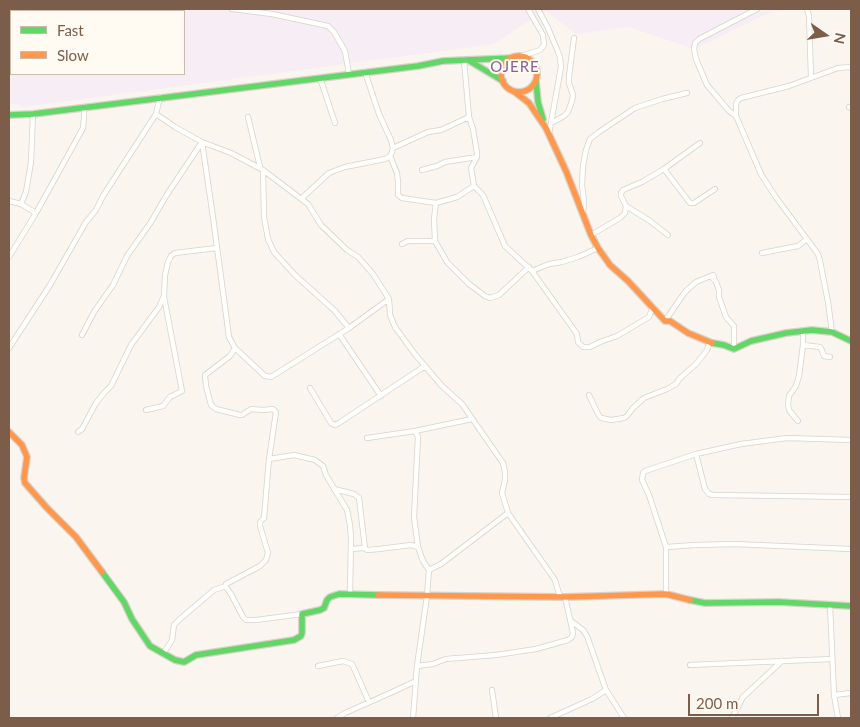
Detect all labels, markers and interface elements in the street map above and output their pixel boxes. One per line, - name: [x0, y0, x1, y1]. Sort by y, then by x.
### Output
- legend: [10, 10, 185, 75]
- north arrow: [800, 10, 850, 60]
- text: Fast: [57, 21, 84, 39]
- text: N: [831, 31, 850, 46]
- text: Slow: [57, 46, 89, 64]
- district label: OJERE: [490, 58, 540, 76]
- scale bar: [690, 684, 821, 716]
- text: 200 m: [696, 694, 738, 712]

